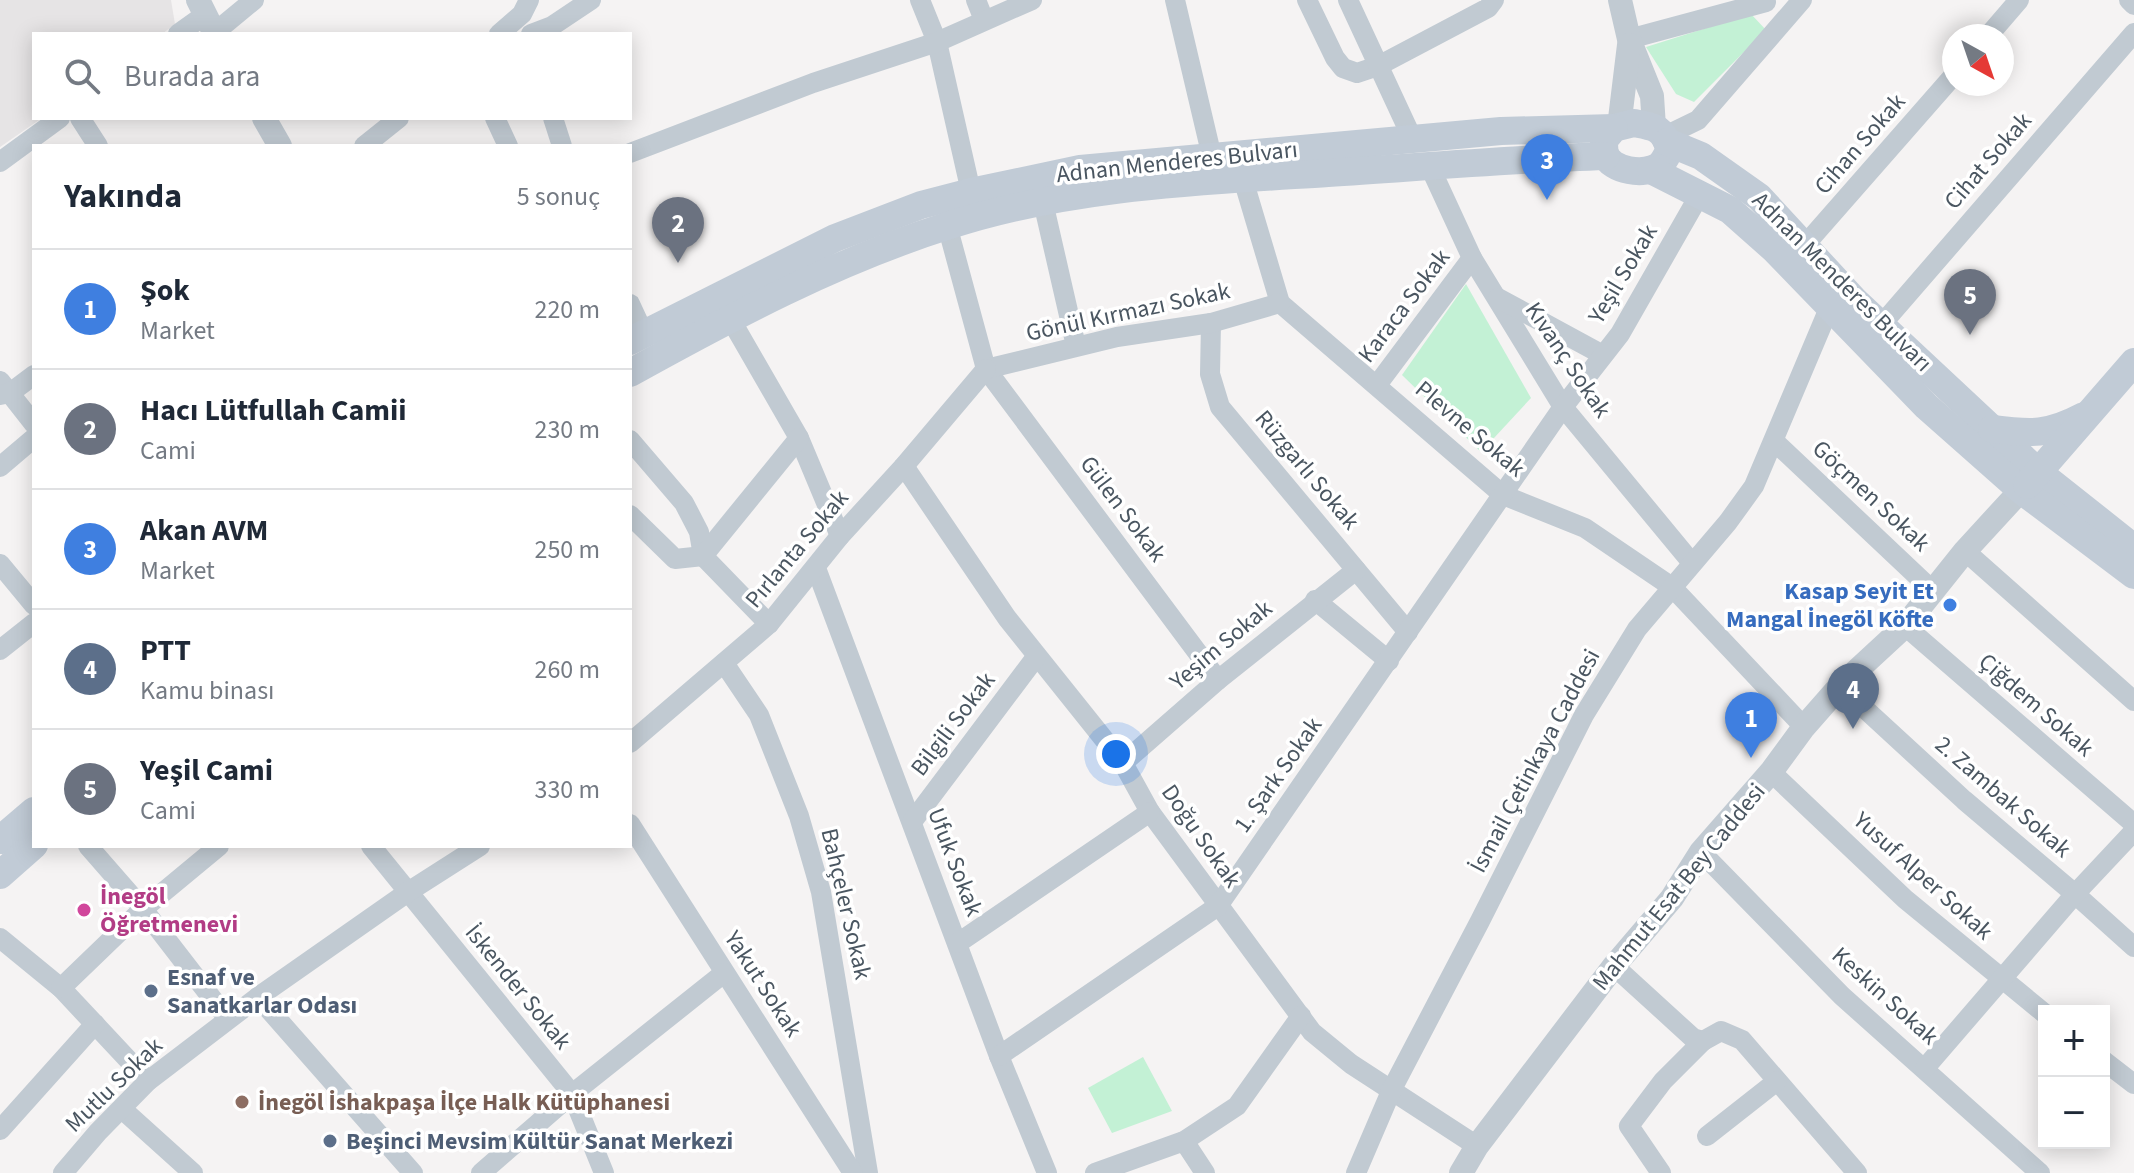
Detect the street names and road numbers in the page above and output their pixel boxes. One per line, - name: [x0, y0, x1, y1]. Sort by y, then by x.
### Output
- street label: Cihan Sokak: [1806, 86, 1914, 202]
- street label: Cihat Sokak: [1936, 105, 2040, 217]
- street label: Adnan Menderes Bulvarı: [1055, 132, 1299, 192]
- street label: Adnan Menderes Bulvarı: [1744, 184, 1940, 380]
- street label: Yeşil Sokak: [1579, 217, 1667, 331]
- street label: Karaca Sokak: [1349, 242, 1459, 370]
- street label: Gönül Kırmazı Sokak: [1023, 273, 1233, 351]
- street label: Kıvanç Sokak: [1516, 295, 1620, 425]
- street label: Plevne Sokak: [1407, 372, 1533, 486]
- street label: Rüzgarlı Sokak: [1246, 402, 1368, 538]
- street label: Göçmen Sokak: [1804, 432, 1938, 560]
- street label: Gülen Sokak: [1071, 448, 1175, 570]
- street label: Pırlanta Sokak: [737, 482, 857, 616]
- street label: Yeşim Sokak: [1161, 592, 1280, 699]
- street label: İsmail Çetinkaya Caddesi: [1461, 643, 1609, 879]
- street label: Çiğdem Sokak: [1971, 645, 2101, 765]
- street label: Bilgili Sokak: [902, 664, 1004, 783]
- street label: 1. Şark Sokak: [1225, 710, 1331, 840]
- street label: 2. Zambak Sokak: [1927, 728, 2079, 866]
- street label: Mahmut Esat Bey Caddesi: [1584, 776, 1774, 998]
- street label: Doğu Sokak: [1152, 777, 1250, 895]
- street label: Ufuk Sokak: [918, 803, 992, 921]
- street label: Yusuf Alper Sokak: [1845, 803, 2001, 948]
- street label: Bahçeler Sokak: [812, 825, 880, 983]
- street label: İskender Sokak: [456, 917, 580, 1057]
- street label: Yakut Sokak: [715, 923, 811, 1044]
- street label: Keskin Sokak: [1824, 939, 1946, 1054]
- street label: Mutlu Sokak: [57, 1029, 171, 1141]

